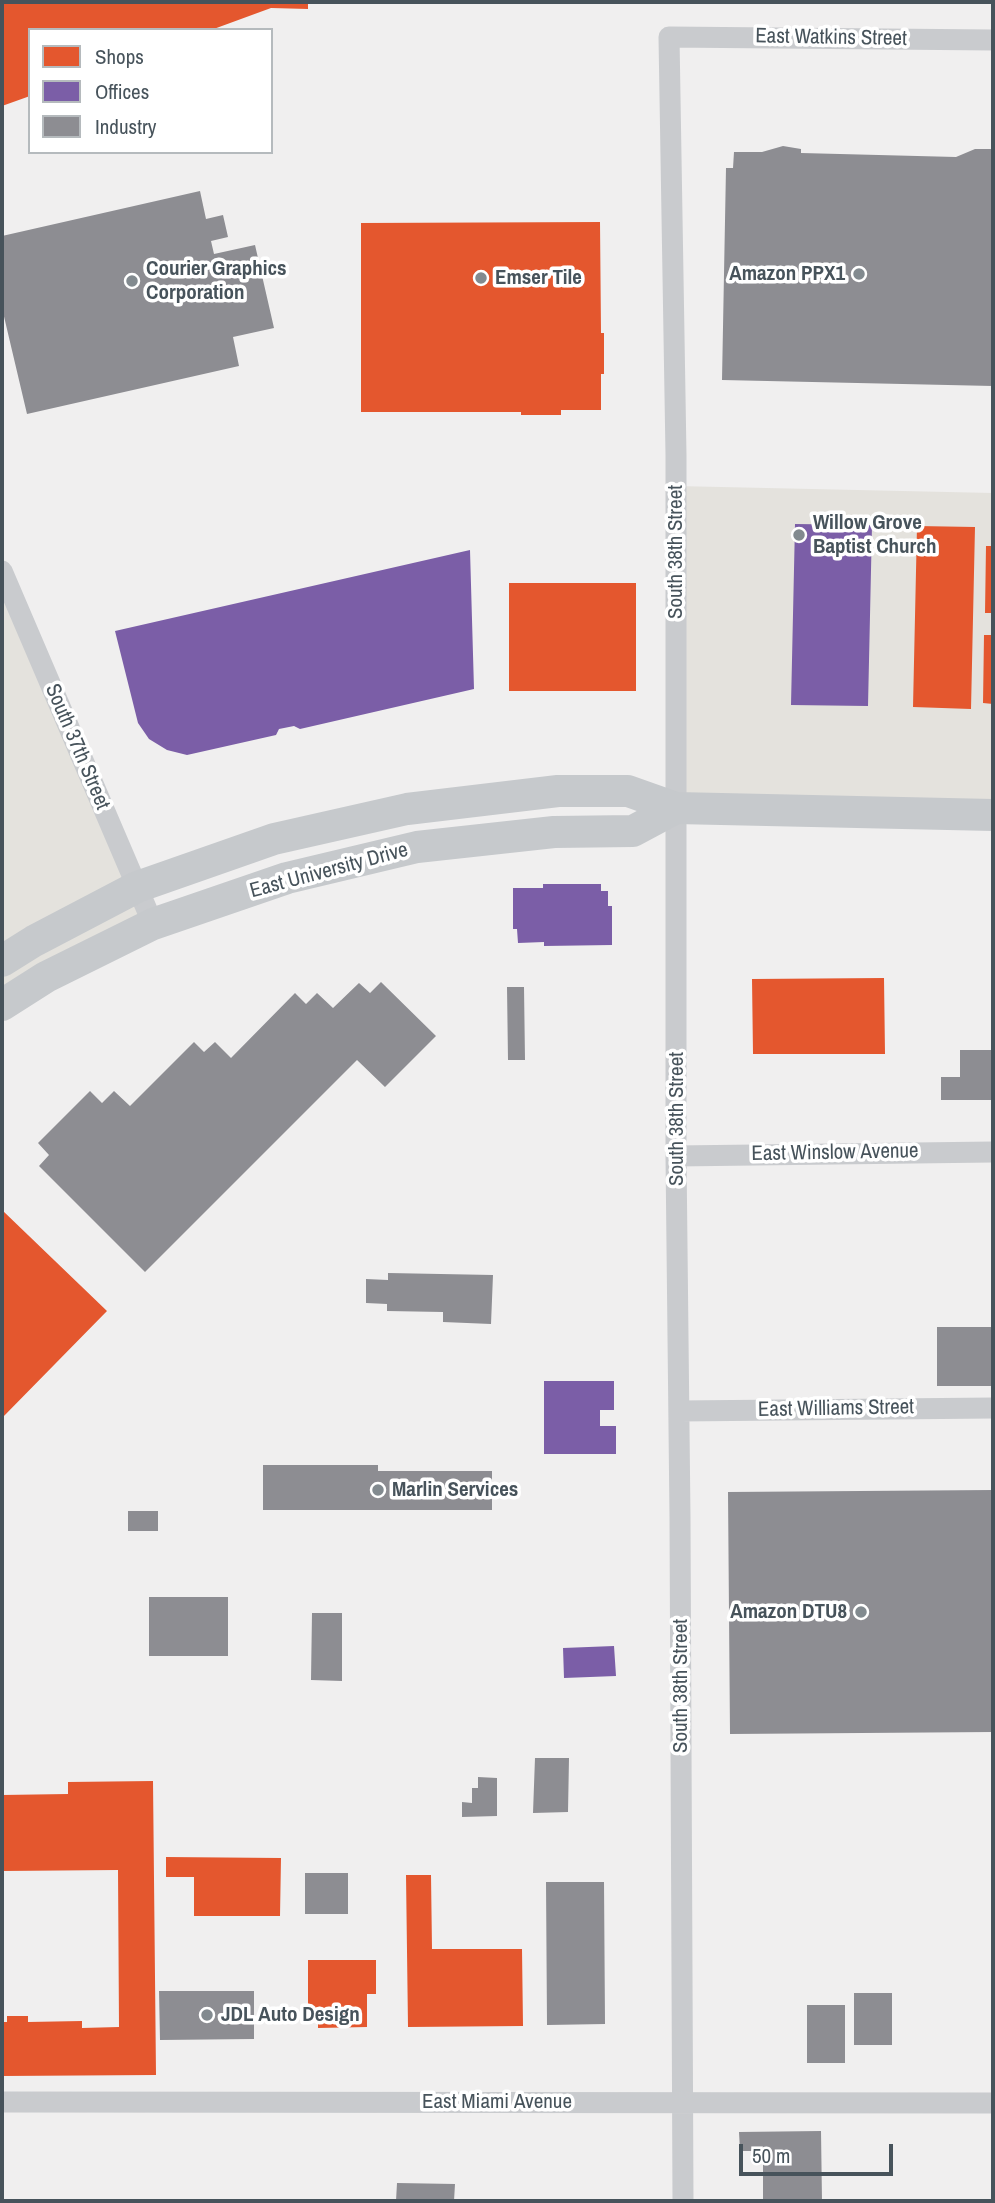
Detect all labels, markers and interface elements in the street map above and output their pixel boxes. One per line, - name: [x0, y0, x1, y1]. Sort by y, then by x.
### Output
- street label: East Watkins Street: [755, 24, 907, 52]
- legend: [28, 28, 273, 154]
- text: Shops: [95, 42, 144, 71]
- text: Offices: [95, 77, 149, 106]
- text: Industry: [95, 112, 156, 141]
- place label: Courier Graphics Corporation: [146, 256, 287, 306]
- place label: Amazon PPX1: [729, 261, 845, 287]
- place label: Emser Tile: [495, 265, 582, 291]
- marker: Amazon PPX1: [851, 266, 867, 282]
- marker: Emser Tile: [473, 270, 489, 286]
- marker: Courier Graphics Corporation: [124, 273, 140, 289]
- street label: South 38th Street: [663, 485, 689, 619]
- place label: Willow Grove Baptist Church: [813, 510, 936, 560]
- marker: Willow Grove Baptist Church: [791, 527, 807, 543]
- street label: South 37th Street: [39, 680, 115, 814]
- street label: East University Drive: [247, 838, 411, 904]
- street label: South 38th Street: [664, 1052, 690, 1186]
- street label: East Winslow Avenue: [751, 1139, 919, 1167]
- street label: East Williams Street: [758, 1395, 914, 1423]
- place label: Marlin Services: [392, 1477, 518, 1503]
- marker: Marlin Services: [370, 1482, 386, 1498]
- place label: Amazon DTU8: [730, 1599, 847, 1625]
- marker: Amazon DTU8: [853, 1604, 869, 1620]
- street label: South 38th Street: [668, 1619, 694, 1753]
- place label: JDL Auto Design: [221, 2002, 360, 2028]
- marker: JDL Auto Design: [199, 2007, 215, 2023]
- street label: East Miami Avenue: [422, 2089, 572, 2115]
- scale bar: [743, 2130, 897, 2174]
- text: 50 m: [752, 2141, 790, 2170]

